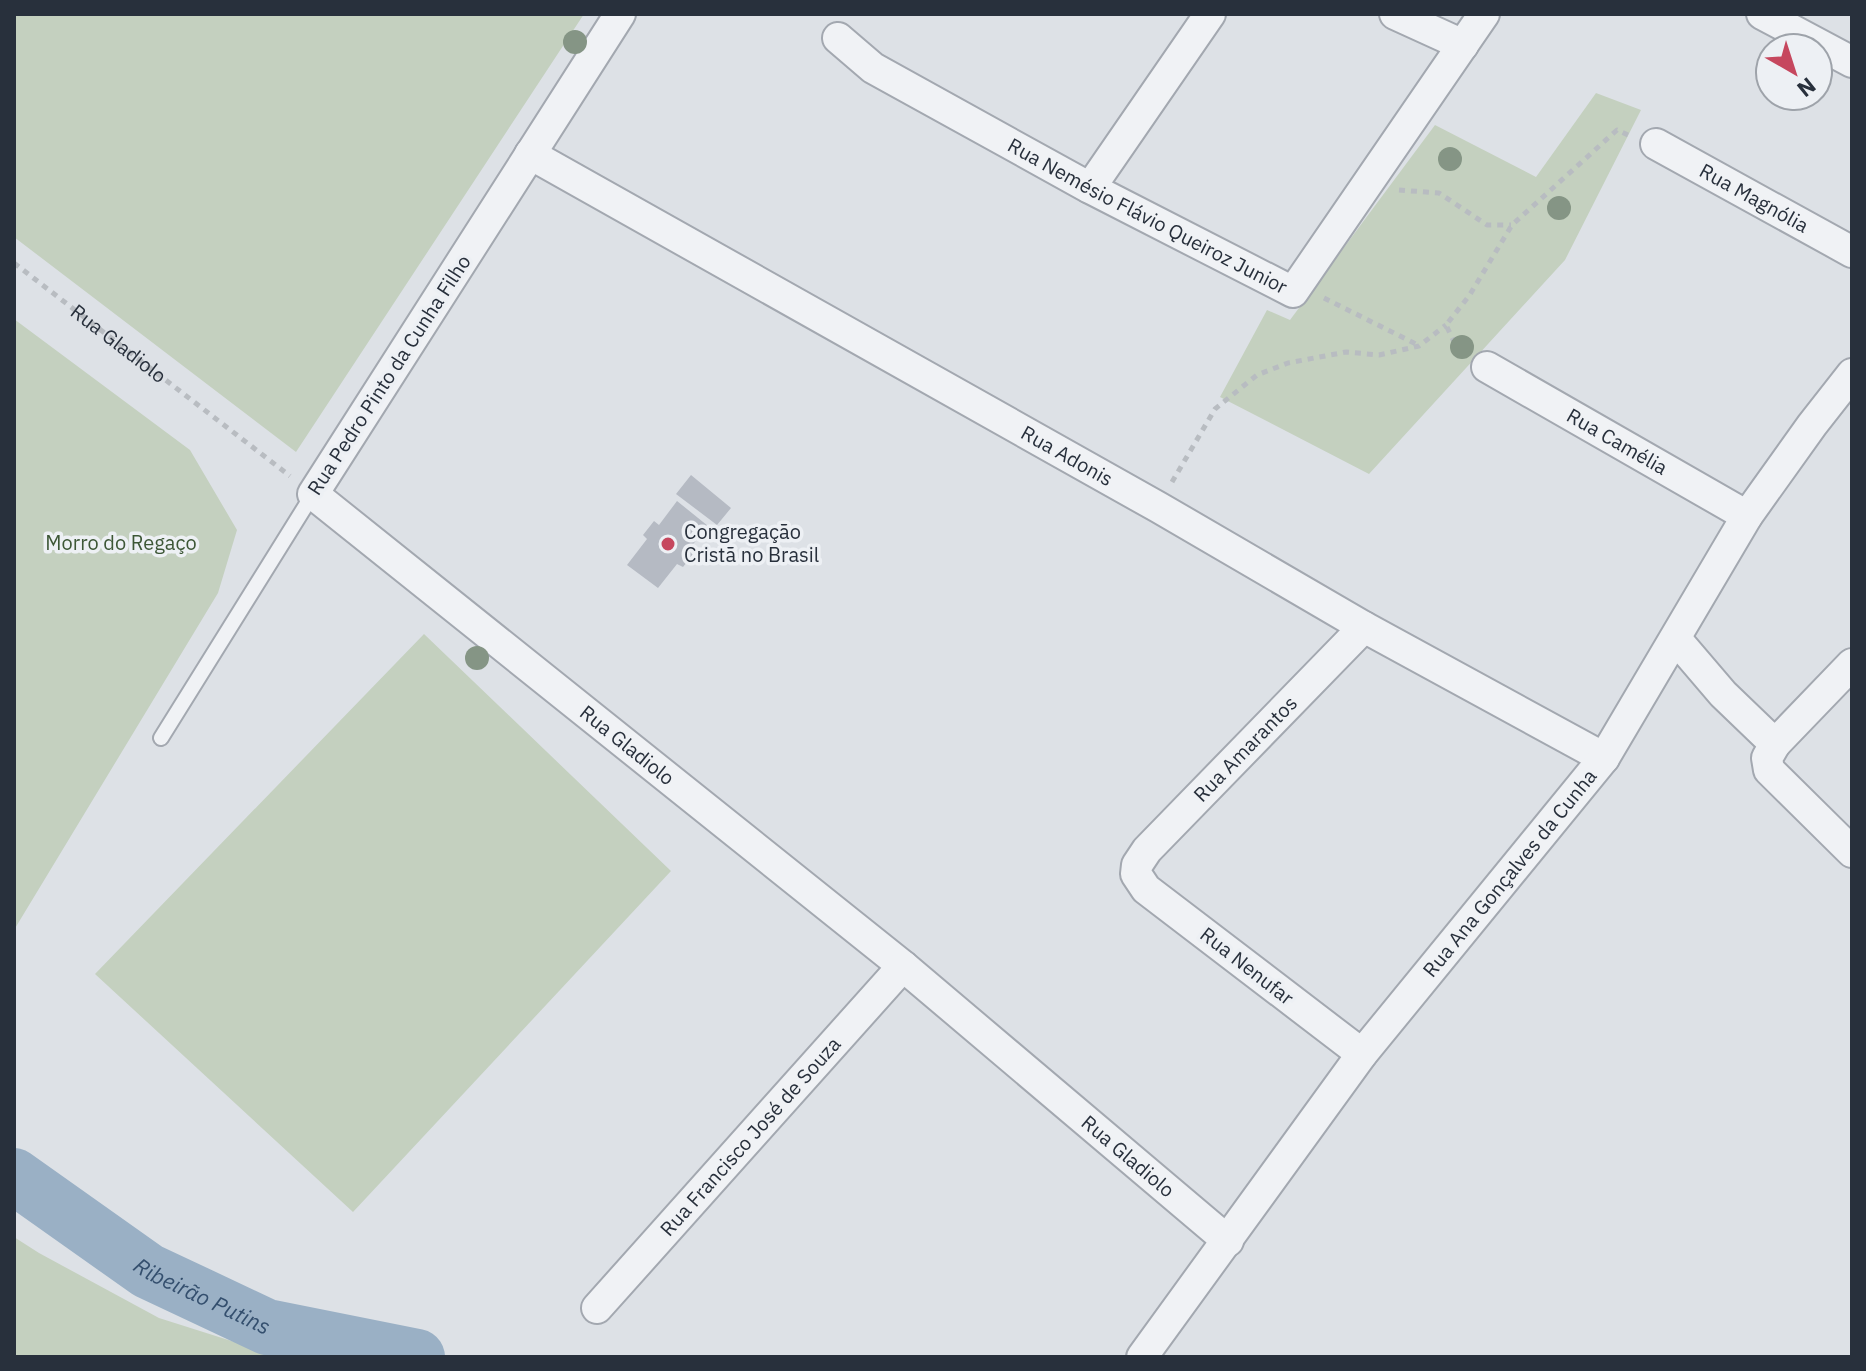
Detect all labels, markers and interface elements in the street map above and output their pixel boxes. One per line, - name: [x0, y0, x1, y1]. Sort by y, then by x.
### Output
- north arrow: [1754, 32, 1834, 112]
- text: N: [1792, 72, 1822, 104]
- street label: Rua Nemésio Flávio Queiroz Junior: [1003, 131, 1292, 300]
- street label: Rua Magnólia: [1695, 157, 1814, 239]
- street label: Rua Pedro Pinto da Cunha Filho: [301, 249, 477, 500]
- street label: Rua Gladiolo: [65, 298, 172, 389]
- street label: Rua Camélia: [1562, 402, 1673, 481]
- street label: Rua Adonis: [1016, 419, 1118, 492]
- place label: Congregação Cristã no Brasil: [684, 518, 819, 568]
- park label: Morro do Regaço: [45, 529, 197, 556]
- marker: Congregação Cristã no Brasil: [659, 535, 677, 553]
- street label: Rua Amarantos: [1187, 690, 1303, 807]
- street label: Rua Gladiolo: [574, 699, 680, 791]
- street label: Rua Ana Gonçalves da Cunha: [1416, 763, 1603, 982]
- street label: Rua Nenufar: [1195, 921, 1300, 1011]
- street label: Rua Francisco José de Souza: [654, 1031, 847, 1242]
- street label: Rua Gladiolo: [1076, 1109, 1181, 1203]
- water label: Ribeirão Putins: [128, 1250, 275, 1341]

